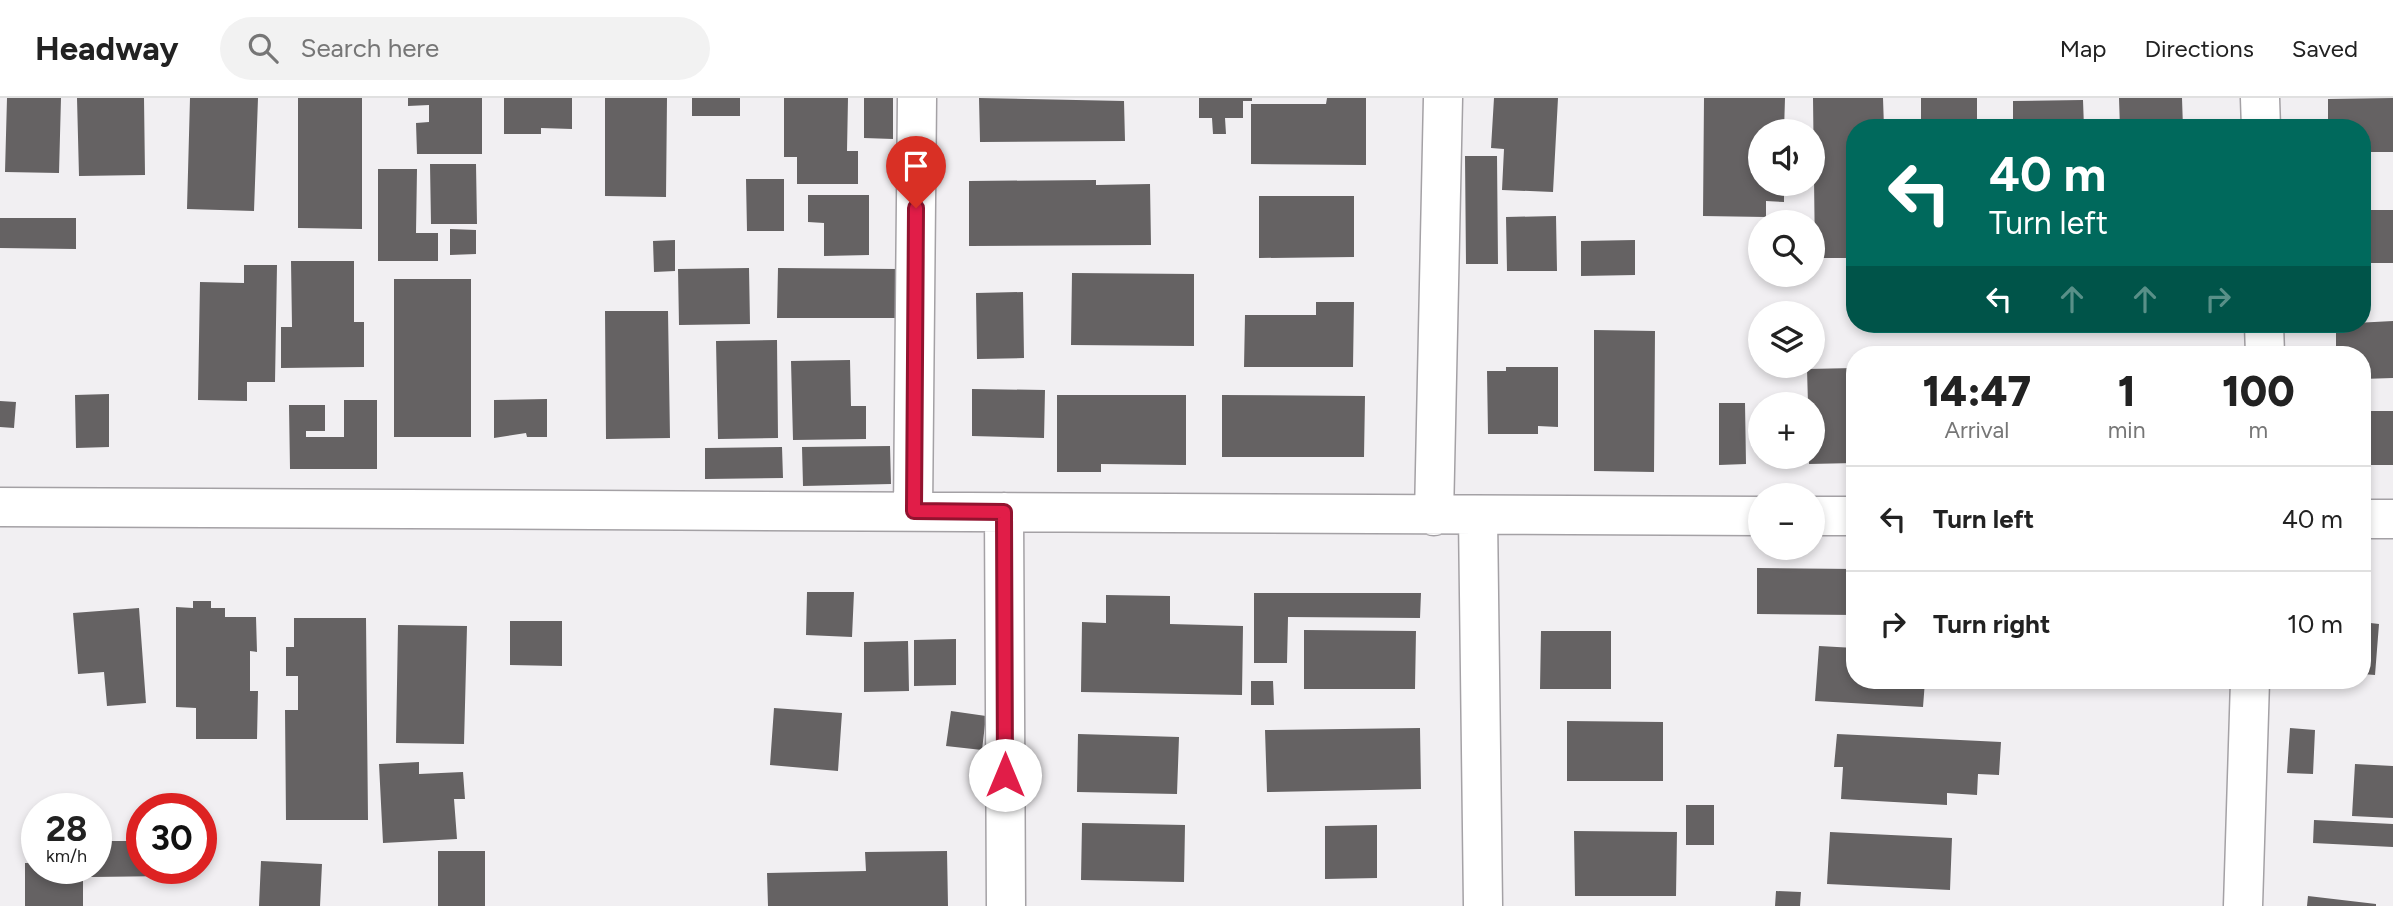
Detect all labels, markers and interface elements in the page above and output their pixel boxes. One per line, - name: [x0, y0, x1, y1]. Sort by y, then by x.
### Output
- search box: [220, 17, 710, 80]
- text: Headway: [35, 29, 178, 68]
- icon: search: [244, 29, 282, 67]
- text: Search here: [300, 32, 439, 64]
- text: Map: [2060, 34, 2106, 63]
- text: Directions: [2144, 34, 2254, 63]
- text: Saved: [2292, 34, 2358, 63]
- map controls: [1748, 119, 1825, 560]
- button: sound: [1748, 119, 1825, 196]
- pin: [886, 136, 946, 208]
- text: 40 m: [1989, 144, 2106, 203]
- icon: arrive: [897, 147, 935, 185]
- icon: left: [1874, 147, 1965, 238]
- text: Turn left: [1989, 204, 2108, 242]
- button: search: [1748, 210, 1825, 287]
- icon: left: [1980, 280, 2018, 318]
- icon: ahead: [2053, 280, 2091, 318]
- icon: ahead: [2126, 280, 2164, 318]
- icon: right: [2199, 280, 2237, 318]
- button: layers: [1748, 301, 1825, 378]
- text: 14:47: [1922, 366, 2031, 417]
- text: 1: [2118, 366, 2136, 417]
- text: 100: [2222, 366, 2295, 417]
- button: +: [1748, 392, 1825, 469]
- text: Arrival: [1944, 416, 2009, 444]
- text: min: [2108, 416, 2145, 444]
- text: m: [2248, 416, 2268, 444]
- button: −: [1748, 483, 1825, 560]
- icon: left: [1874, 500, 1912, 538]
- text: Turn left: [1933, 503, 2034, 535]
- text: 40 m: [2282, 503, 2343, 535]
- icon: right: [1874, 605, 1912, 643]
- text: Turn right: [1933, 608, 2050, 640]
- text: 10 m: [2287, 608, 2343, 640]
- position arrow: [968, 738, 1042, 812]
- speed limit sign: 30: [126, 793, 217, 884]
- text: 28: [46, 808, 87, 850]
- text: km/h: [46, 845, 87, 867]

